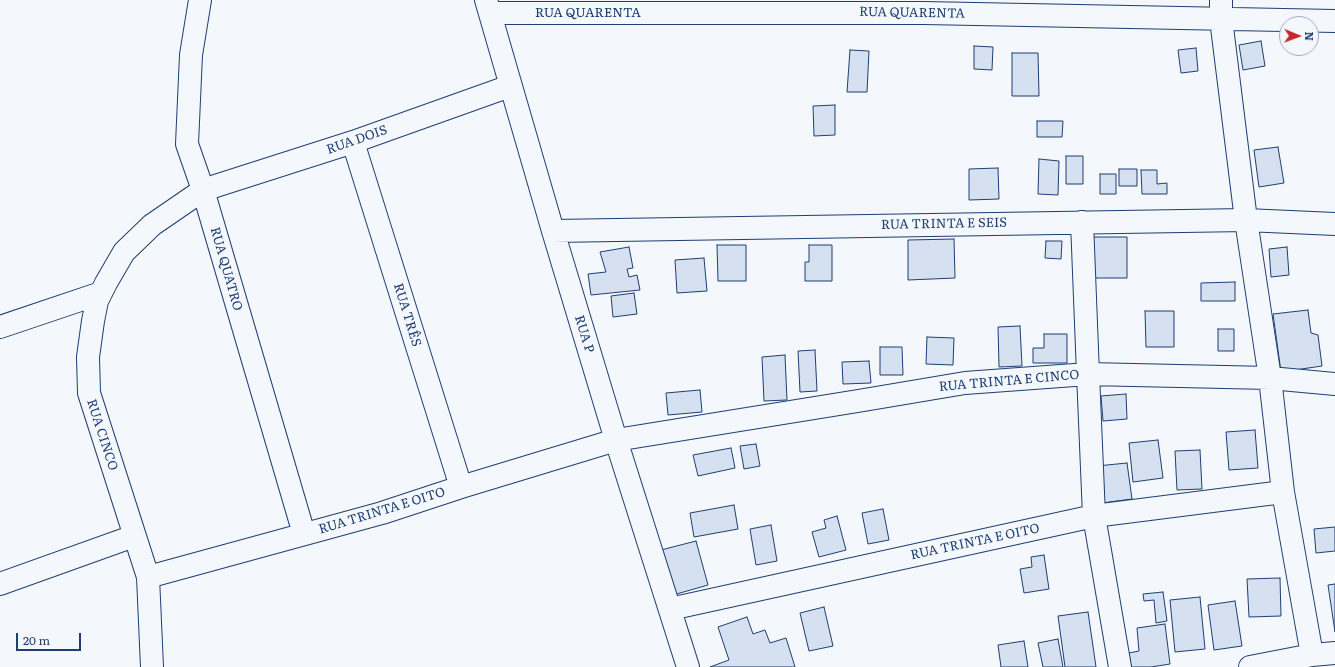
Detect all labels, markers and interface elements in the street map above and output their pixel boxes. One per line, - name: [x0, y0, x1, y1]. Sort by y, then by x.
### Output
- street label: RUA QUARENTA: [859, 4, 965, 22]
- street label: RUA QUARENTA: [535, 5, 641, 21]
- north arrow: [1279, 16, 1319, 56]
- text: N: [1302, 31, 1318, 41]
- street label: RUA DOIS: [325, 122, 389, 158]
- street label: RUA TRINTA E SEIS: [881, 215, 1007, 233]
- street label: RUA QUATRO: [207, 225, 245, 313]
- street label: RUA TRÊS: [390, 281, 424, 349]
- street label: RUA P: [571, 313, 597, 355]
- street label: RUA TRINTA E CINCO: [938, 367, 1080, 395]
- street label: RUA CINCO: [83, 397, 121, 473]
- street label: RUA TRINTA E OITO: [317, 484, 447, 538]
- street label: RUA TRINTA E OITO: [909, 521, 1041, 563]
- scale bar: [18, 625, 83, 651]
- text: 20 m: [23, 631, 50, 649]

